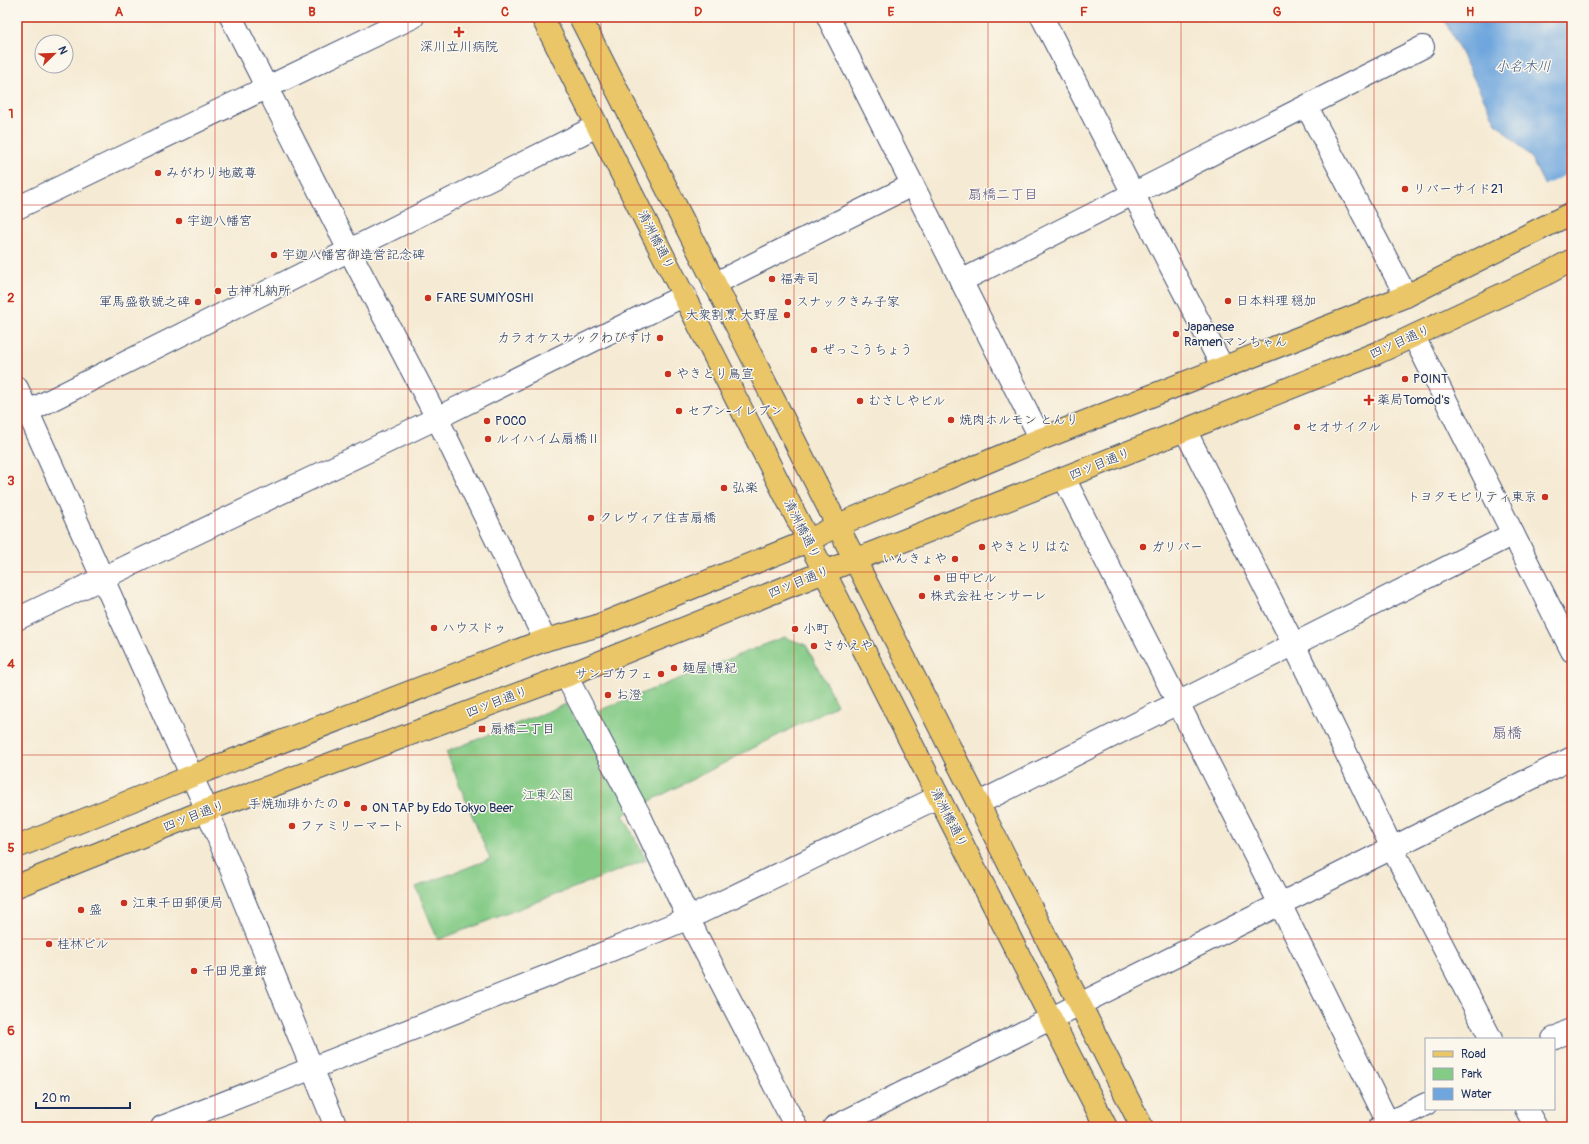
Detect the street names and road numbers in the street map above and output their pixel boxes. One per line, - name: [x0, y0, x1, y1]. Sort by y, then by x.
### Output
- street label: 清洲橋通り: [634, 207, 678, 273]
- street label: 四ツ目通り: [1367, 321, 1433, 363]
- street label: 四ツ目通り: [1067, 444, 1133, 484]
- street label: 清洲橋通り: [780, 496, 824, 562]
- street label: 四ツ目通り: [766, 562, 832, 602]
- street label: 四ツ目通り: [464, 683, 530, 721]
- street label: 清洲橋通り: [927, 785, 971, 851]
- street label: 四ツ目通り: [161, 797, 227, 835]

